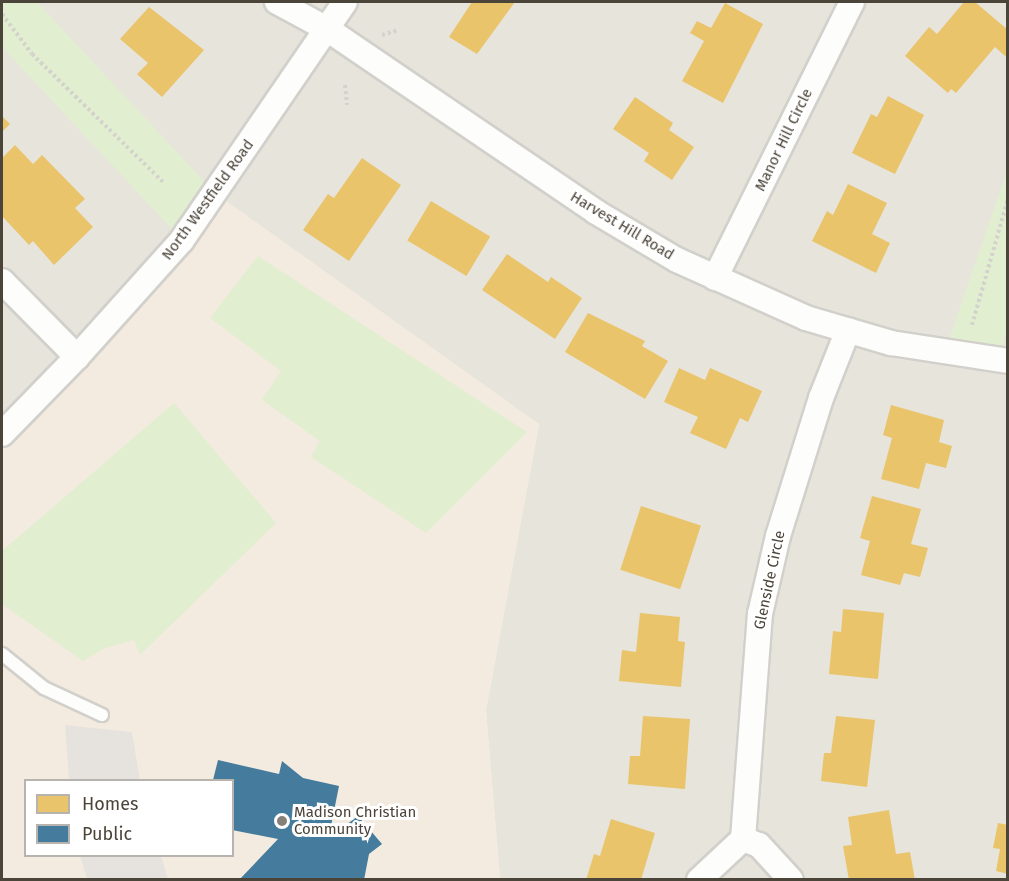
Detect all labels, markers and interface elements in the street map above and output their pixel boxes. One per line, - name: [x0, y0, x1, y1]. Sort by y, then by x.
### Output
- street label: Manor Hill Circle: [751, 86, 817, 194]
- street label: North Westfield Road: [158, 136, 258, 264]
- street label: Harvest Hill Road: [567, 188, 677, 264]
- street label: Glenside Circle: [751, 529, 789, 631]
- legend: [24, 779, 234, 857]
- text: Homes: [82, 793, 138, 815]
- place label: Madison Christian Community: [294, 803, 416, 838]
- marker: Madison Christian Community: [275, 814, 289, 828]
- text: Public: [82, 823, 132, 845]

